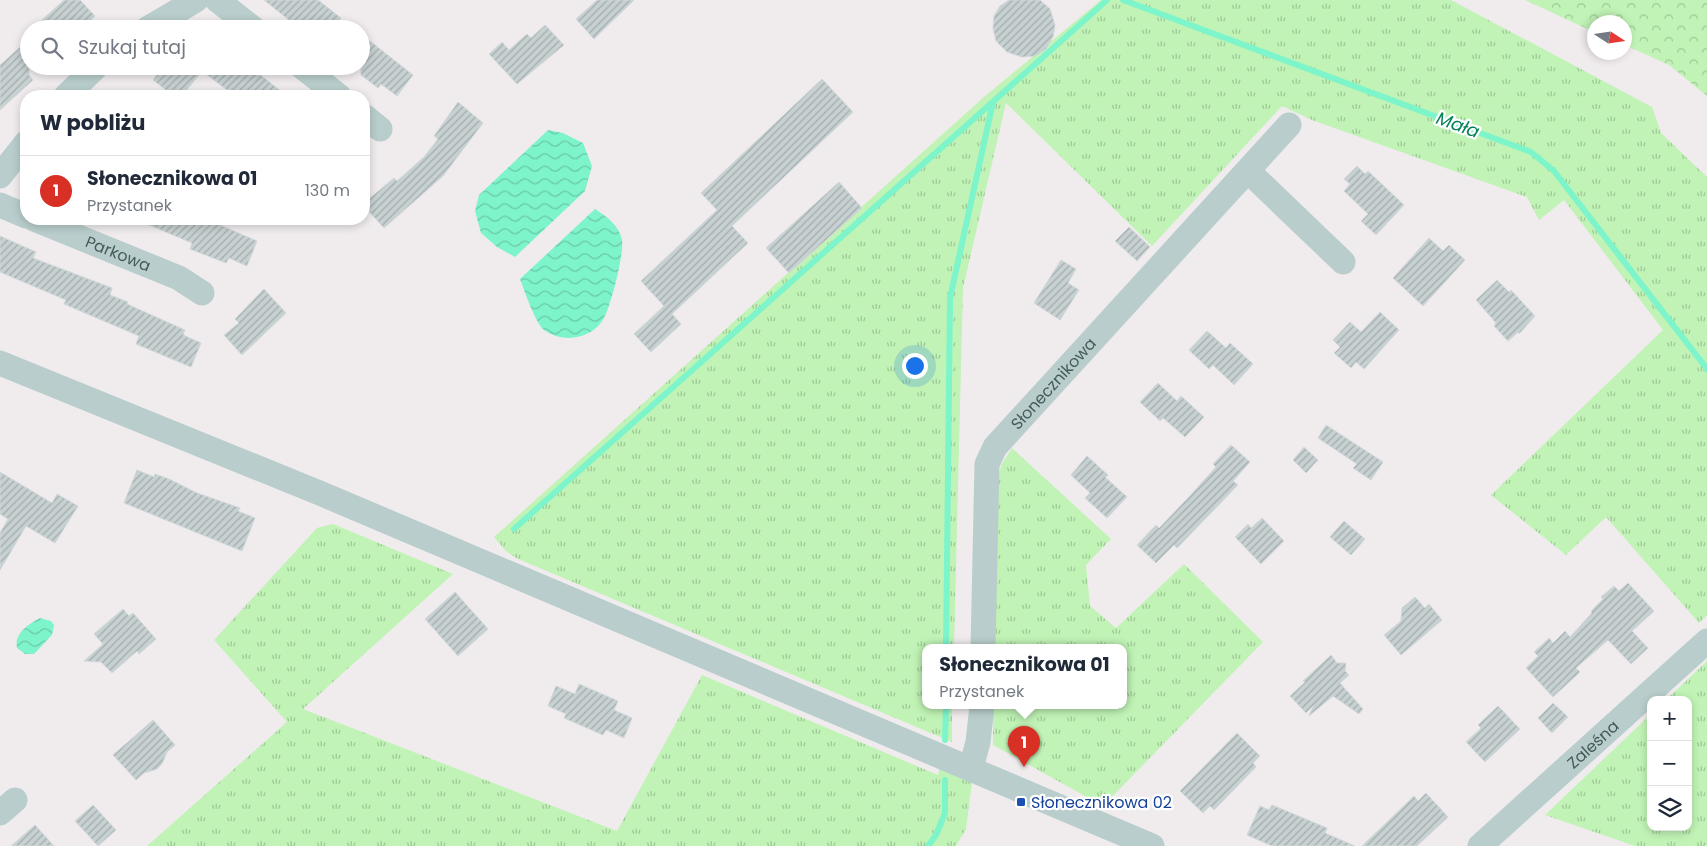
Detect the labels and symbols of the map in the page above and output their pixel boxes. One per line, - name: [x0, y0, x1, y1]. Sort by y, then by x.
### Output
- north arrow: [1587, 15, 1632, 60]
- water label: Mała: [1433, 105, 1483, 144]
- street label: Parkowa: [82, 230, 154, 277]
- street label: Słonecznikowa: [1005, 333, 1102, 435]
- your location: [902, 353, 928, 379]
- street label: Zaleśna: [1562, 715, 1624, 774]
- pin: 1: [1008, 726, 1040, 767]
- place label: Słonecznikowa 02: [1031, 791, 1172, 814]
- marker: Słonecznikowa 02: [1015, 796, 1027, 808]

